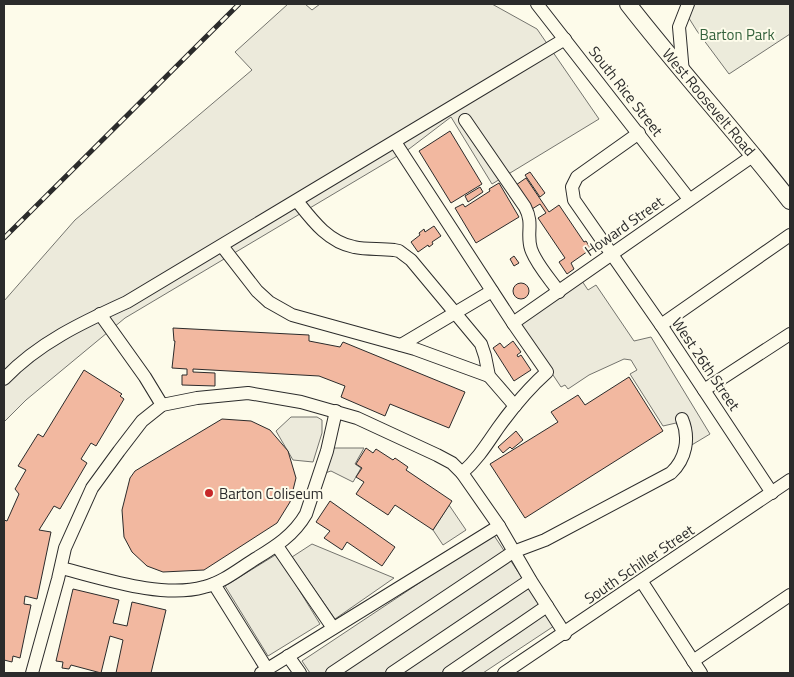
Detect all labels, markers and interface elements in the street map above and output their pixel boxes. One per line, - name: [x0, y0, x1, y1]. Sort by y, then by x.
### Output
- park label: Barton Park: [699, 23, 775, 46]
- street label: South Rice Street: [583, 41, 669, 142]
- street label: West Roosevelt Road: [657, 43, 761, 161]
- street label: Howard Street: [580, 190, 669, 262]
- street label: West 26th Street: [666, 313, 746, 416]
- place label: Barton Coliseum: [219, 482, 323, 505]
- marker: Barton Coliseum: [203, 487, 215, 499]
- street label: South Schiller Street: [579, 518, 699, 609]

